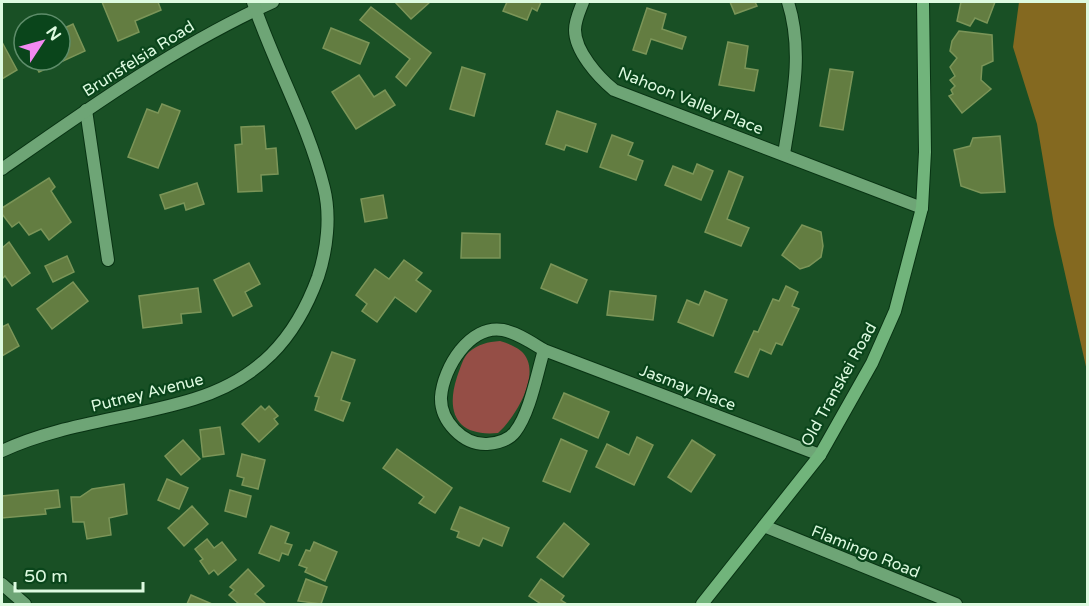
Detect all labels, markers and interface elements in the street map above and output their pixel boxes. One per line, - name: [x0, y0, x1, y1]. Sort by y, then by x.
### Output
- north arrow: [12, 12, 72, 72]
- street label: Brunsfelsia Road: [79, 16, 198, 101]
- text: N: [41, 23, 65, 45]
- street label: Nahoon Valley Place: [615, 63, 766, 139]
- street label: Old Transkei Road: [797, 319, 881, 450]
- street label: Jasmay Place: [637, 360, 739, 415]
- street label: Putney Avenue: [89, 369, 206, 417]
- street label: Flamingo Road: [808, 521, 923, 583]
- scale bar: [15, 555, 142, 593]
- text: 50 m: [24, 565, 68, 587]

